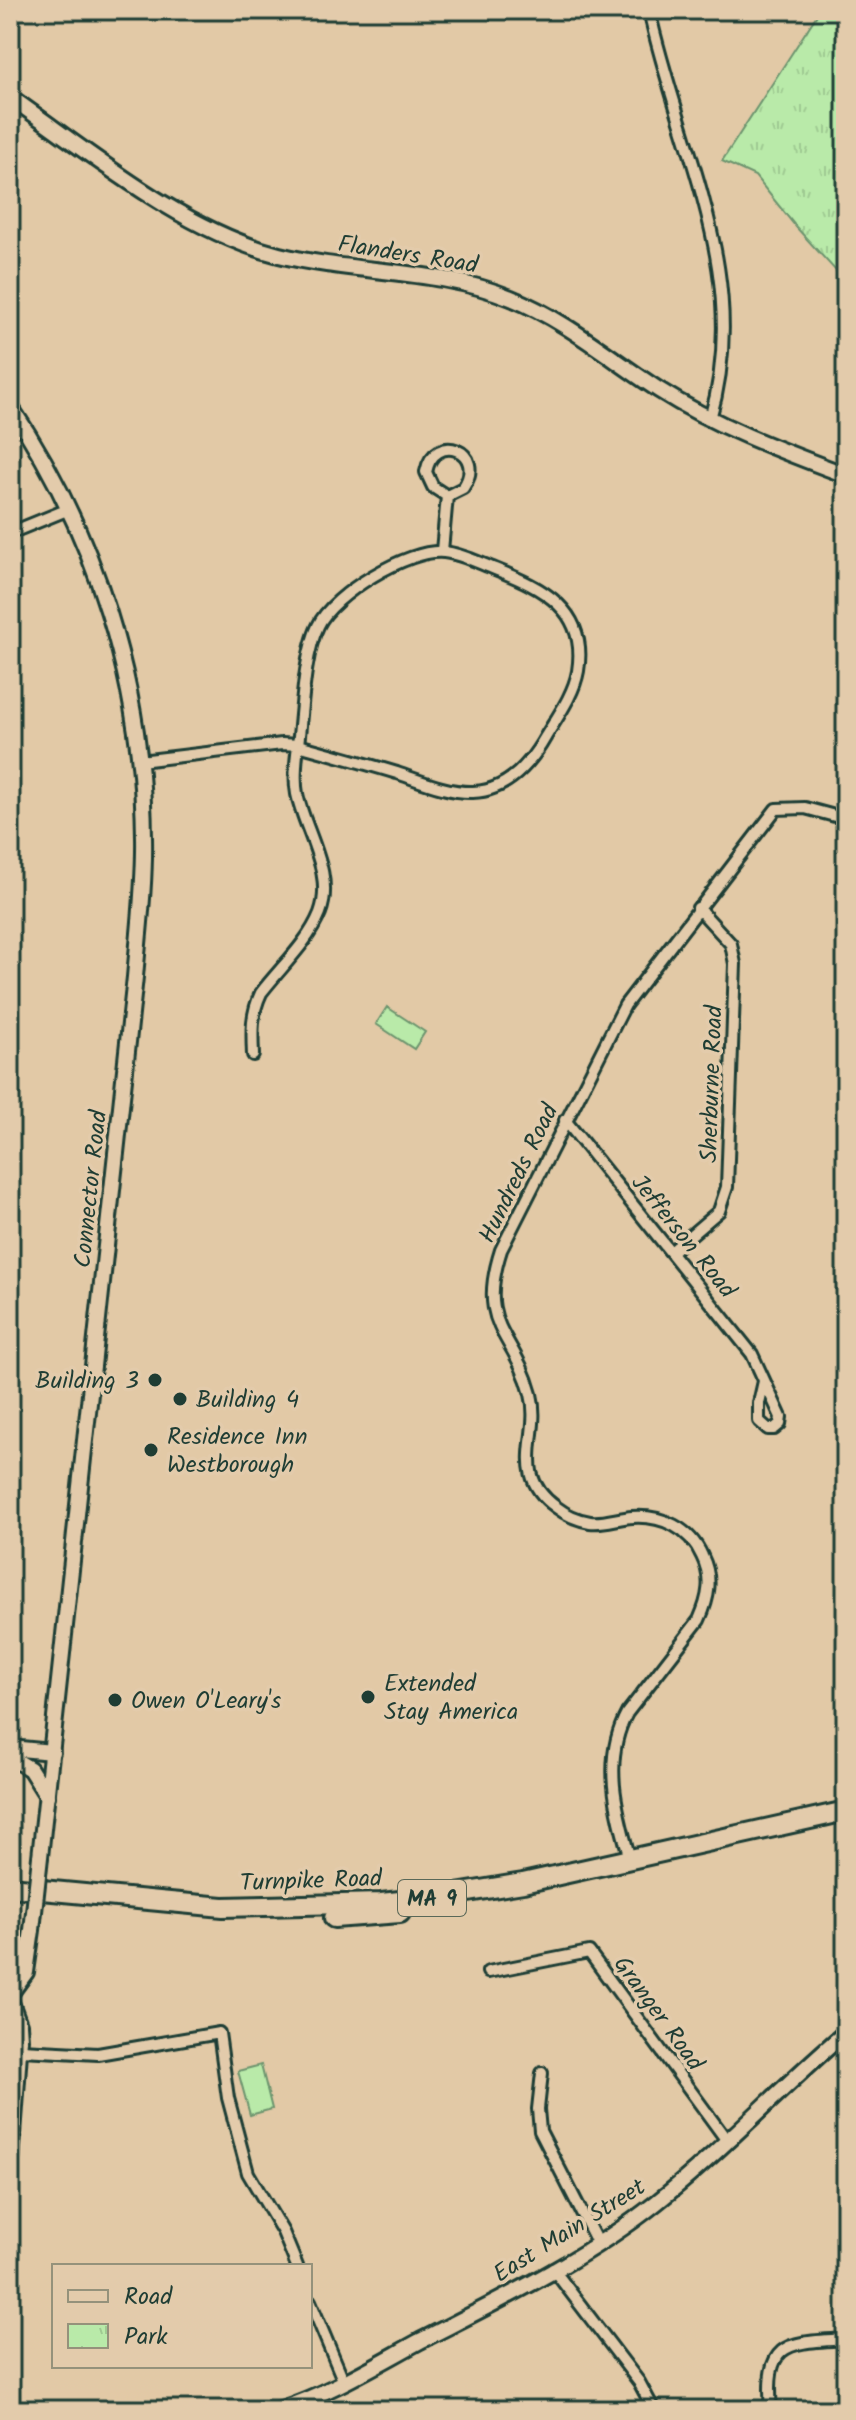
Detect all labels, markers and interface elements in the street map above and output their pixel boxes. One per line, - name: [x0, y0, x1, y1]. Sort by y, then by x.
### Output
- street label: Flanders Road: [335, 225, 482, 286]
- street label: Sherburne Road: [690, 1004, 735, 1164]
- street label: Hundreds Road: [469, 1096, 570, 1250]
- street label: Connector Road: [64, 1107, 119, 1270]
- street label: Jefferson Road: [620, 1166, 746, 1308]
- place label: Building 3: [35, 1362, 139, 1401]
- marker: Building 3: [146, 1371, 164, 1389]
- place label: Building 4: [196, 1381, 299, 1420]
- marker: Building 4: [171, 1390, 189, 1408]
- place label: Residence Inn Westborough: [167, 1418, 307, 1485]
- marker: Residence Inn Westborough: [142, 1441, 160, 1459]
- place label: Extended Stay America: [384, 1665, 518, 1732]
- place label: Owen O'Leary's: [131, 1682, 281, 1721]
- marker: Extended Stay America: [359, 1688, 377, 1706]
- marker: Owen O'Leary's: [106, 1691, 124, 1709]
- street label: Turnpike Road: [239, 1859, 384, 1903]
- road number: MA 9: [398, 1880, 466, 1916]
- street label: Granger Road: [602, 1948, 714, 2081]
- street label: East Main Street: [486, 2168, 654, 2294]
- legend: [52, 2264, 312, 2368]
- text: Road: [124, 2278, 173, 2317]
- text: Park: [124, 2318, 168, 2357]

